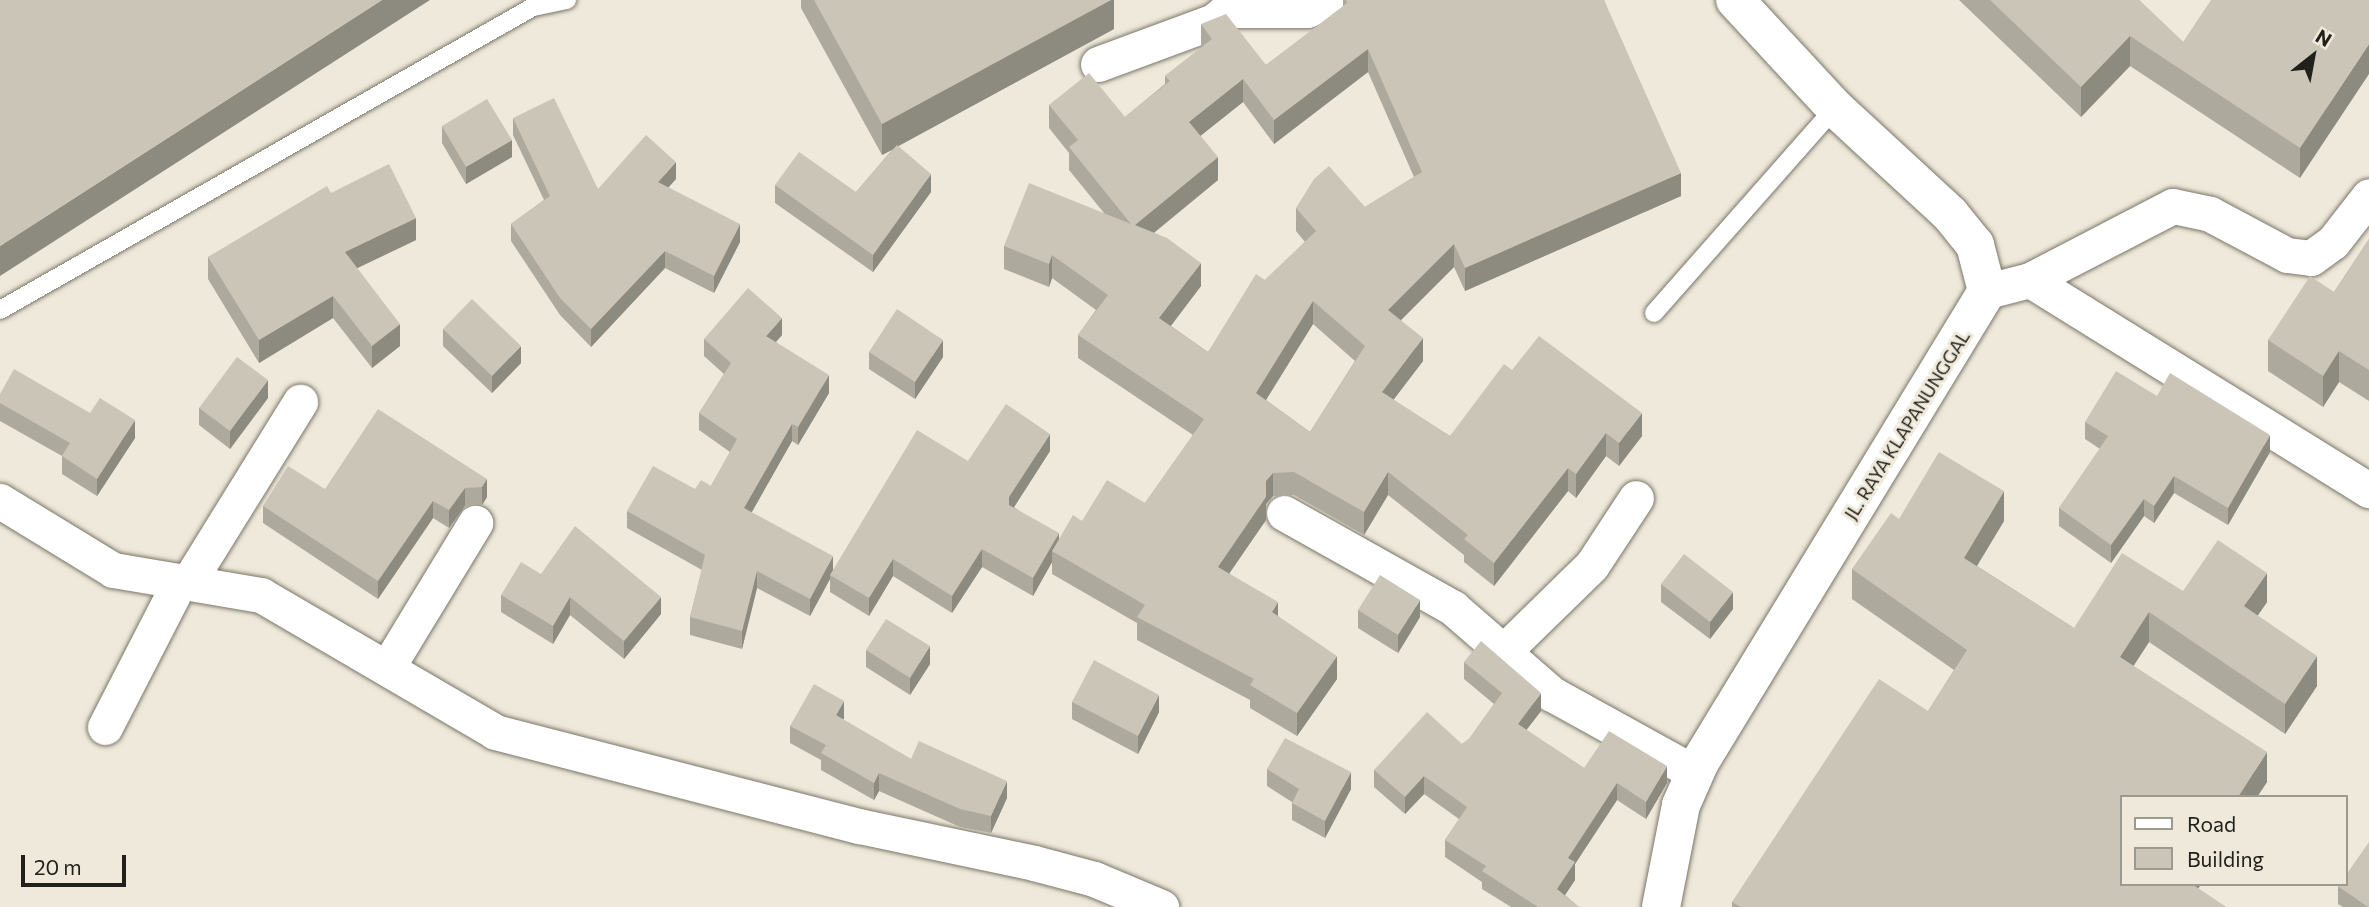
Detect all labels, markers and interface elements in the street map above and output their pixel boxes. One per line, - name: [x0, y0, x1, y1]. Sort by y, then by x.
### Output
- north arrow: [2278, 21, 2348, 91]
- text: N: [2312, 24, 2336, 51]
- street label: JL. RAYA KLAPANUNGGAL: [1840, 326, 1974, 524]
- legend: [2120, 795, 2348, 886]
- text: Road: [2187, 811, 2236, 836]
- scale bar: [24, 841, 130, 885]
- text: Building: [2187, 846, 2264, 871]
- text: 20 m: [34, 854, 82, 879]

